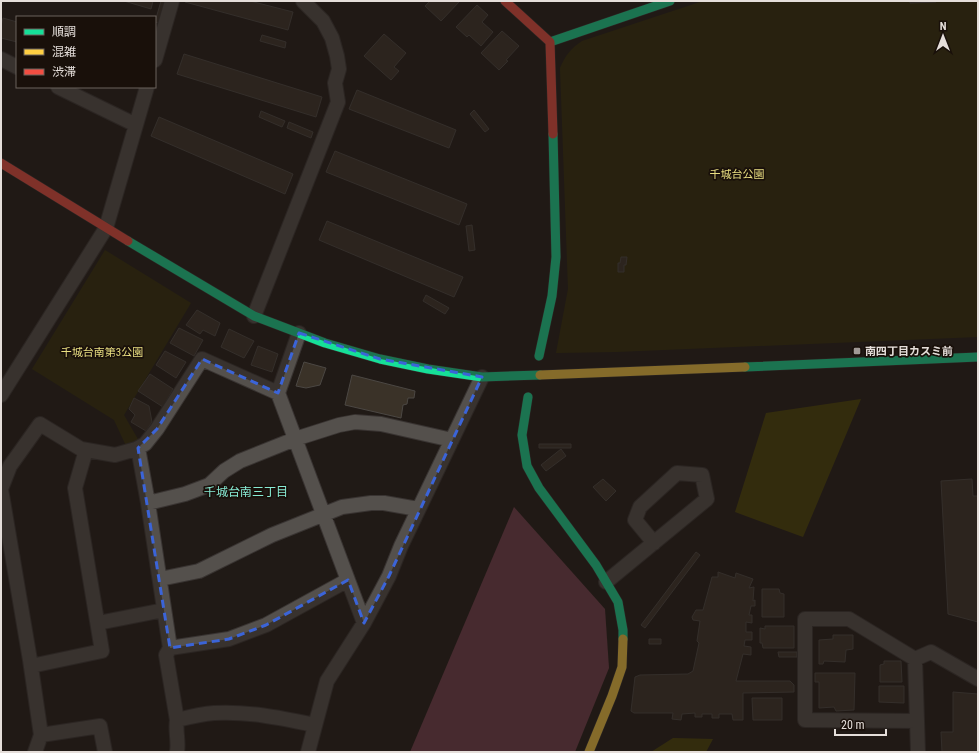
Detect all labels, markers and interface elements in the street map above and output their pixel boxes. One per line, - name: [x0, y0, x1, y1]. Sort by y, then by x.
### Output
- legend: [16, 16, 156, 88]
- north arrow: [923, 16, 963, 56]
- text: N: [940, 20, 947, 33]
- text: 順調: [52, 25, 76, 39]
- text: 混雑: [52, 45, 76, 59]
- text: 渋滞: [52, 65, 76, 79]
- park label: 千城台公園: [710, 168, 765, 181]
- place label: 南四丁目カスミ前: [865, 345, 953, 358]
- park label: 千城台南第3公園: [61, 346, 143, 359]
- marker: 南四丁目カスミ前: [852, 346, 862, 356]
- district label: 千城台南三丁目: [204, 485, 288, 499]
- scale bar: [835, 711, 886, 737]
- text: 20 m: [841, 718, 865, 732]

